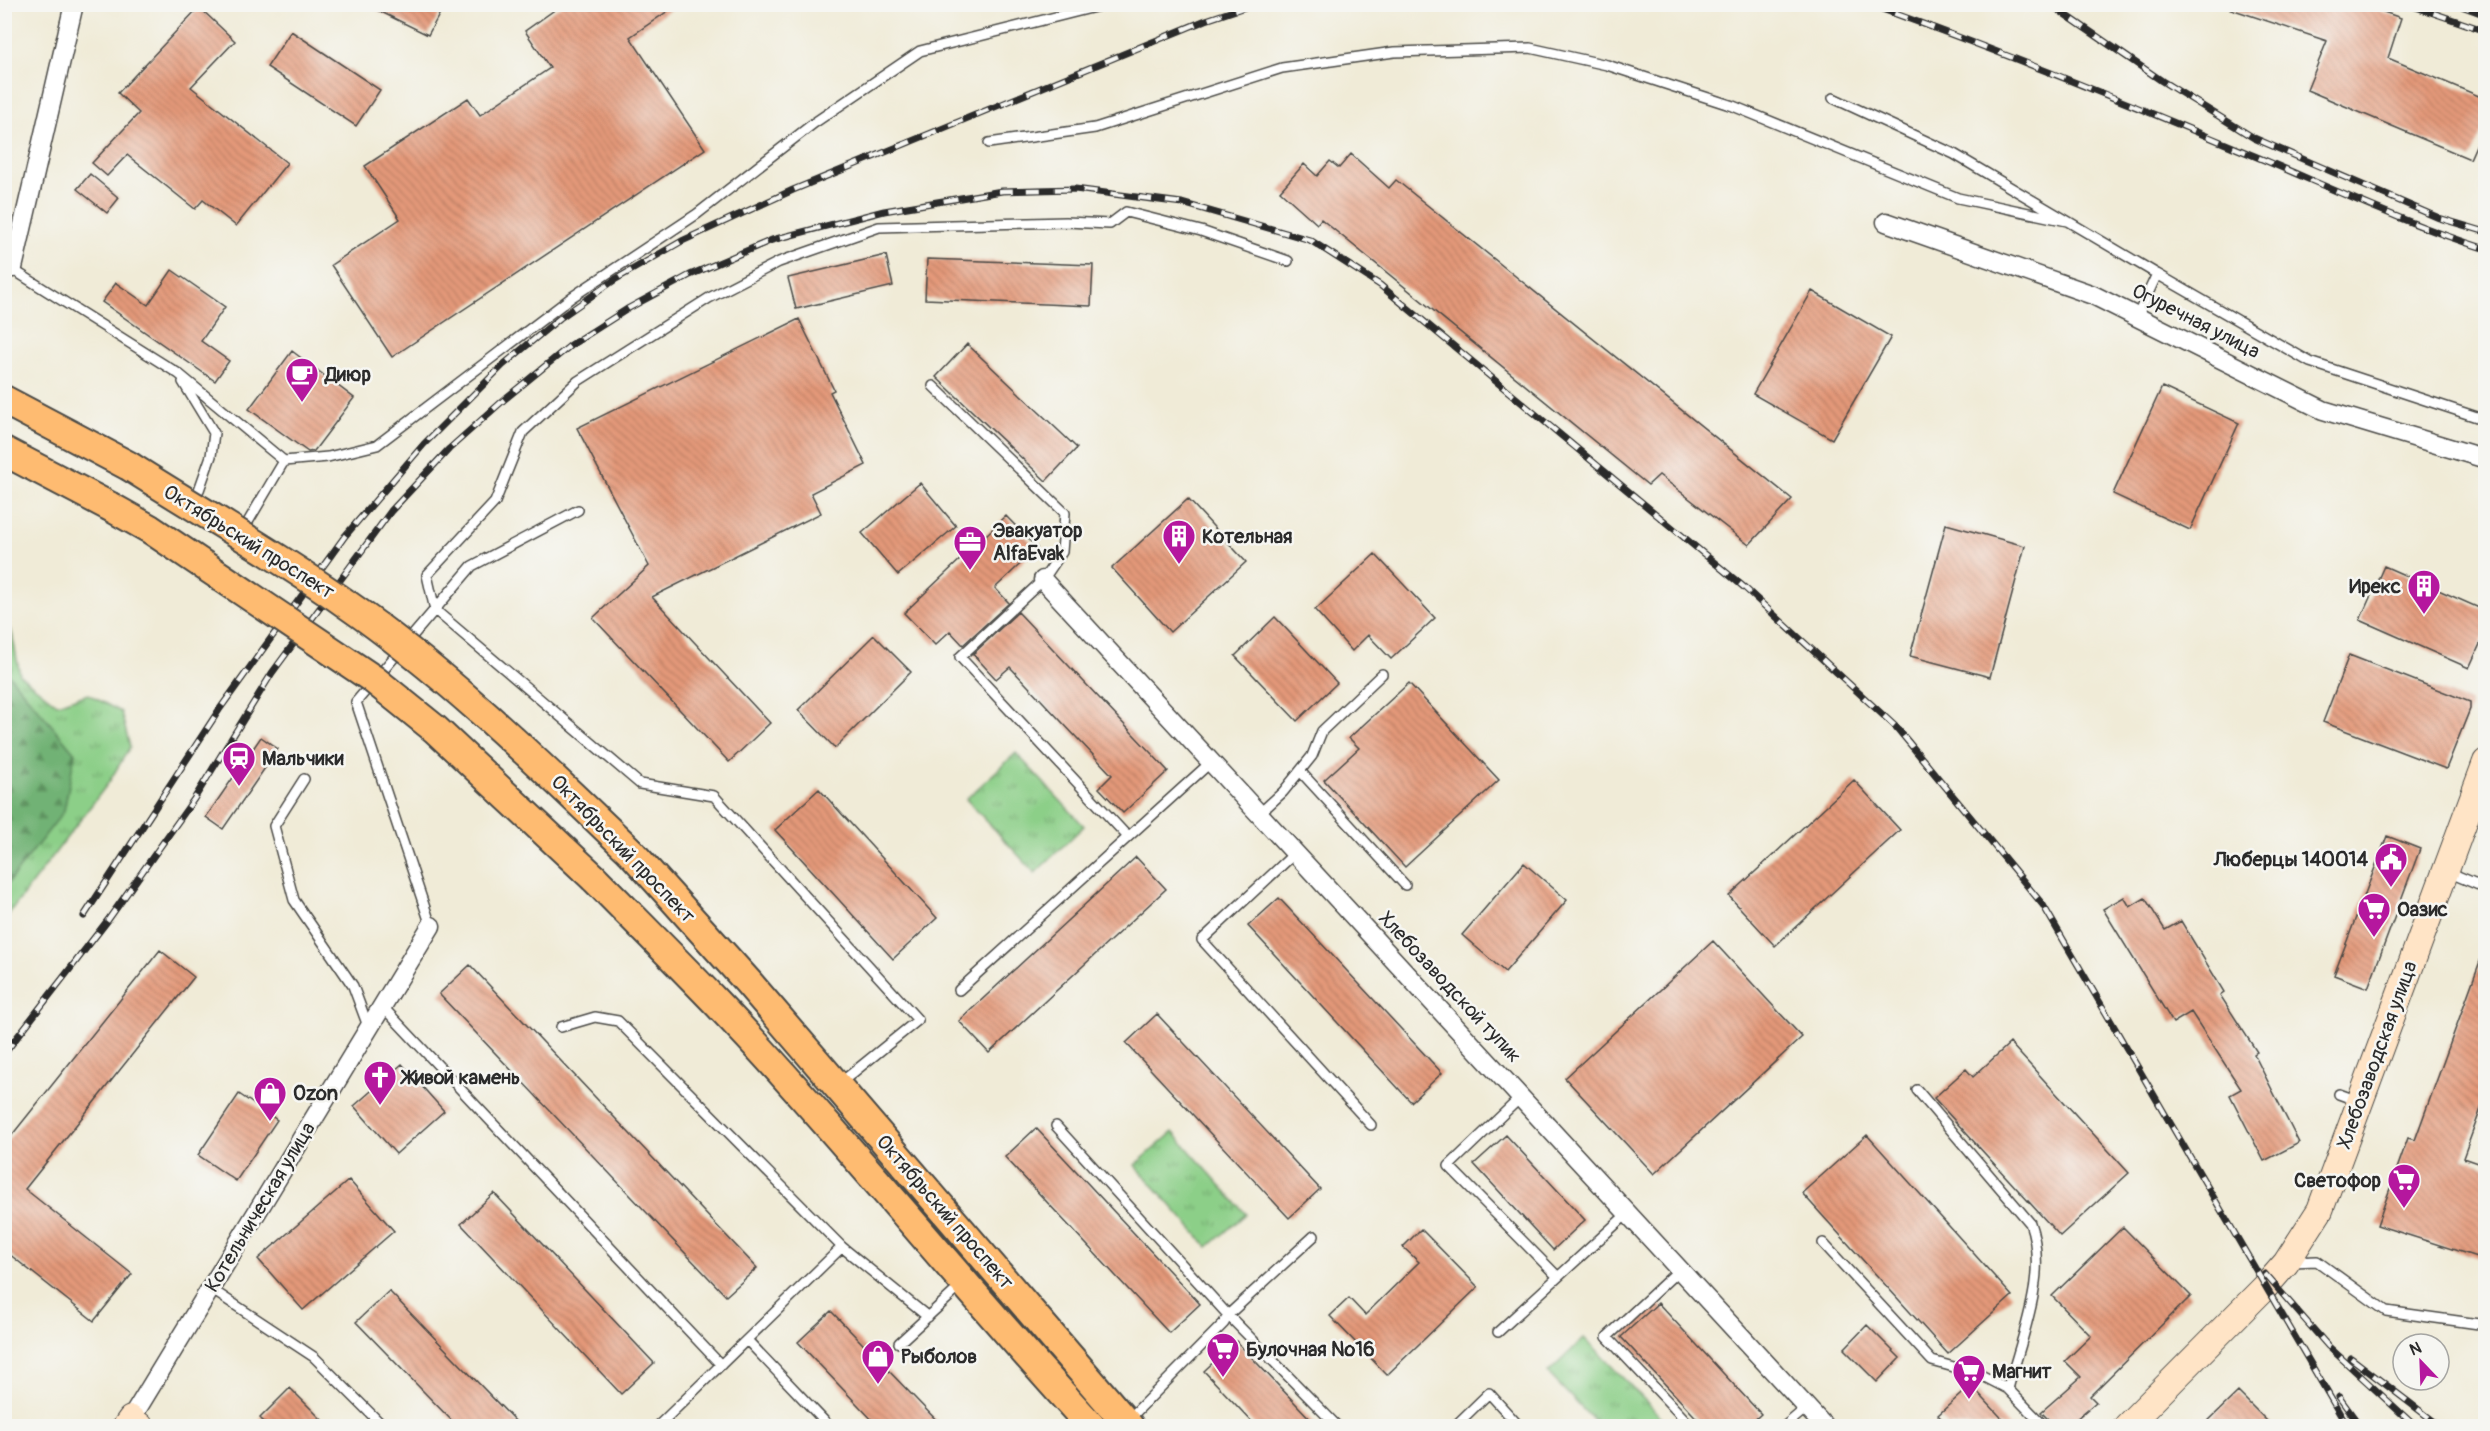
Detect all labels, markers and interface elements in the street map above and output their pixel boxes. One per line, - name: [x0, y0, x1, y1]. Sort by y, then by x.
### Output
- street label: Огуречная улица: [2128, 278, 2264, 364]
- cafe icon: Диюр: [284, 356, 320, 403]
- place label: Диюр: [324, 362, 371, 387]
- street label: Октябрьский проспект: [159, 479, 339, 605]
- place label: Эвакуатор AlfaEvak: [993, 518, 1083, 566]
- building icon: Котельная: [1161, 518, 1197, 565]
- office icon: Эвакуатор AlfaEvak: [952, 524, 988, 571]
- place label: Котельная: [1202, 524, 1293, 549]
- building icon: Ирекс: [2406, 568, 2442, 615]
- place label: Ирекс: [2349, 574, 2401, 599]
- station icon: Мальчики: [221, 740, 257, 787]
- place label: Мальчики: [262, 746, 344, 771]
- street label: Октябрьский проспект: [546, 770, 700, 928]
- public building icon: Люберцы 140014: [2373, 841, 2409, 888]
- place label: Люберцы 140014: [2213, 847, 2368, 872]
- supermarket icon: Оазис: [2356, 891, 2392, 938]
- place label: Оазис: [2397, 897, 2448, 922]
- street label: Хлебозаводской тупик: [1373, 906, 1527, 1068]
- street label: Хлебозаводская улица: [2331, 958, 2423, 1152]
- church icon: Живой камень: [362, 1059, 398, 1106]
- place label: Живой камень: [400, 1065, 520, 1090]
- shop icon: Ozon: [252, 1075, 288, 1122]
- place label: Ozon: [293, 1081, 338, 1106]
- street label: Котельническая улица: [199, 1117, 321, 1297]
- street label: Октябрьский проспект: [871, 1130, 1019, 1294]
- supermarket icon: Светофор: [2386, 1162, 2422, 1209]
- place label: Светофор: [2294, 1168, 2382, 1193]
- supermarket icon: Булочная №16: [1205, 1331, 1241, 1378]
- north arrow: [2391, 1332, 2451, 1392]
- place label: Булочная №16: [1246, 1337, 1375, 1362]
- shop icon: Рыболов: [860, 1338, 896, 1385]
- text: N: [2407, 1338, 2425, 1360]
- place label: Рыболов: [901, 1344, 977, 1369]
- supermarket icon: Магнит: [1951, 1353, 1987, 1400]
- place label: Магнит: [1992, 1359, 2052, 1384]

